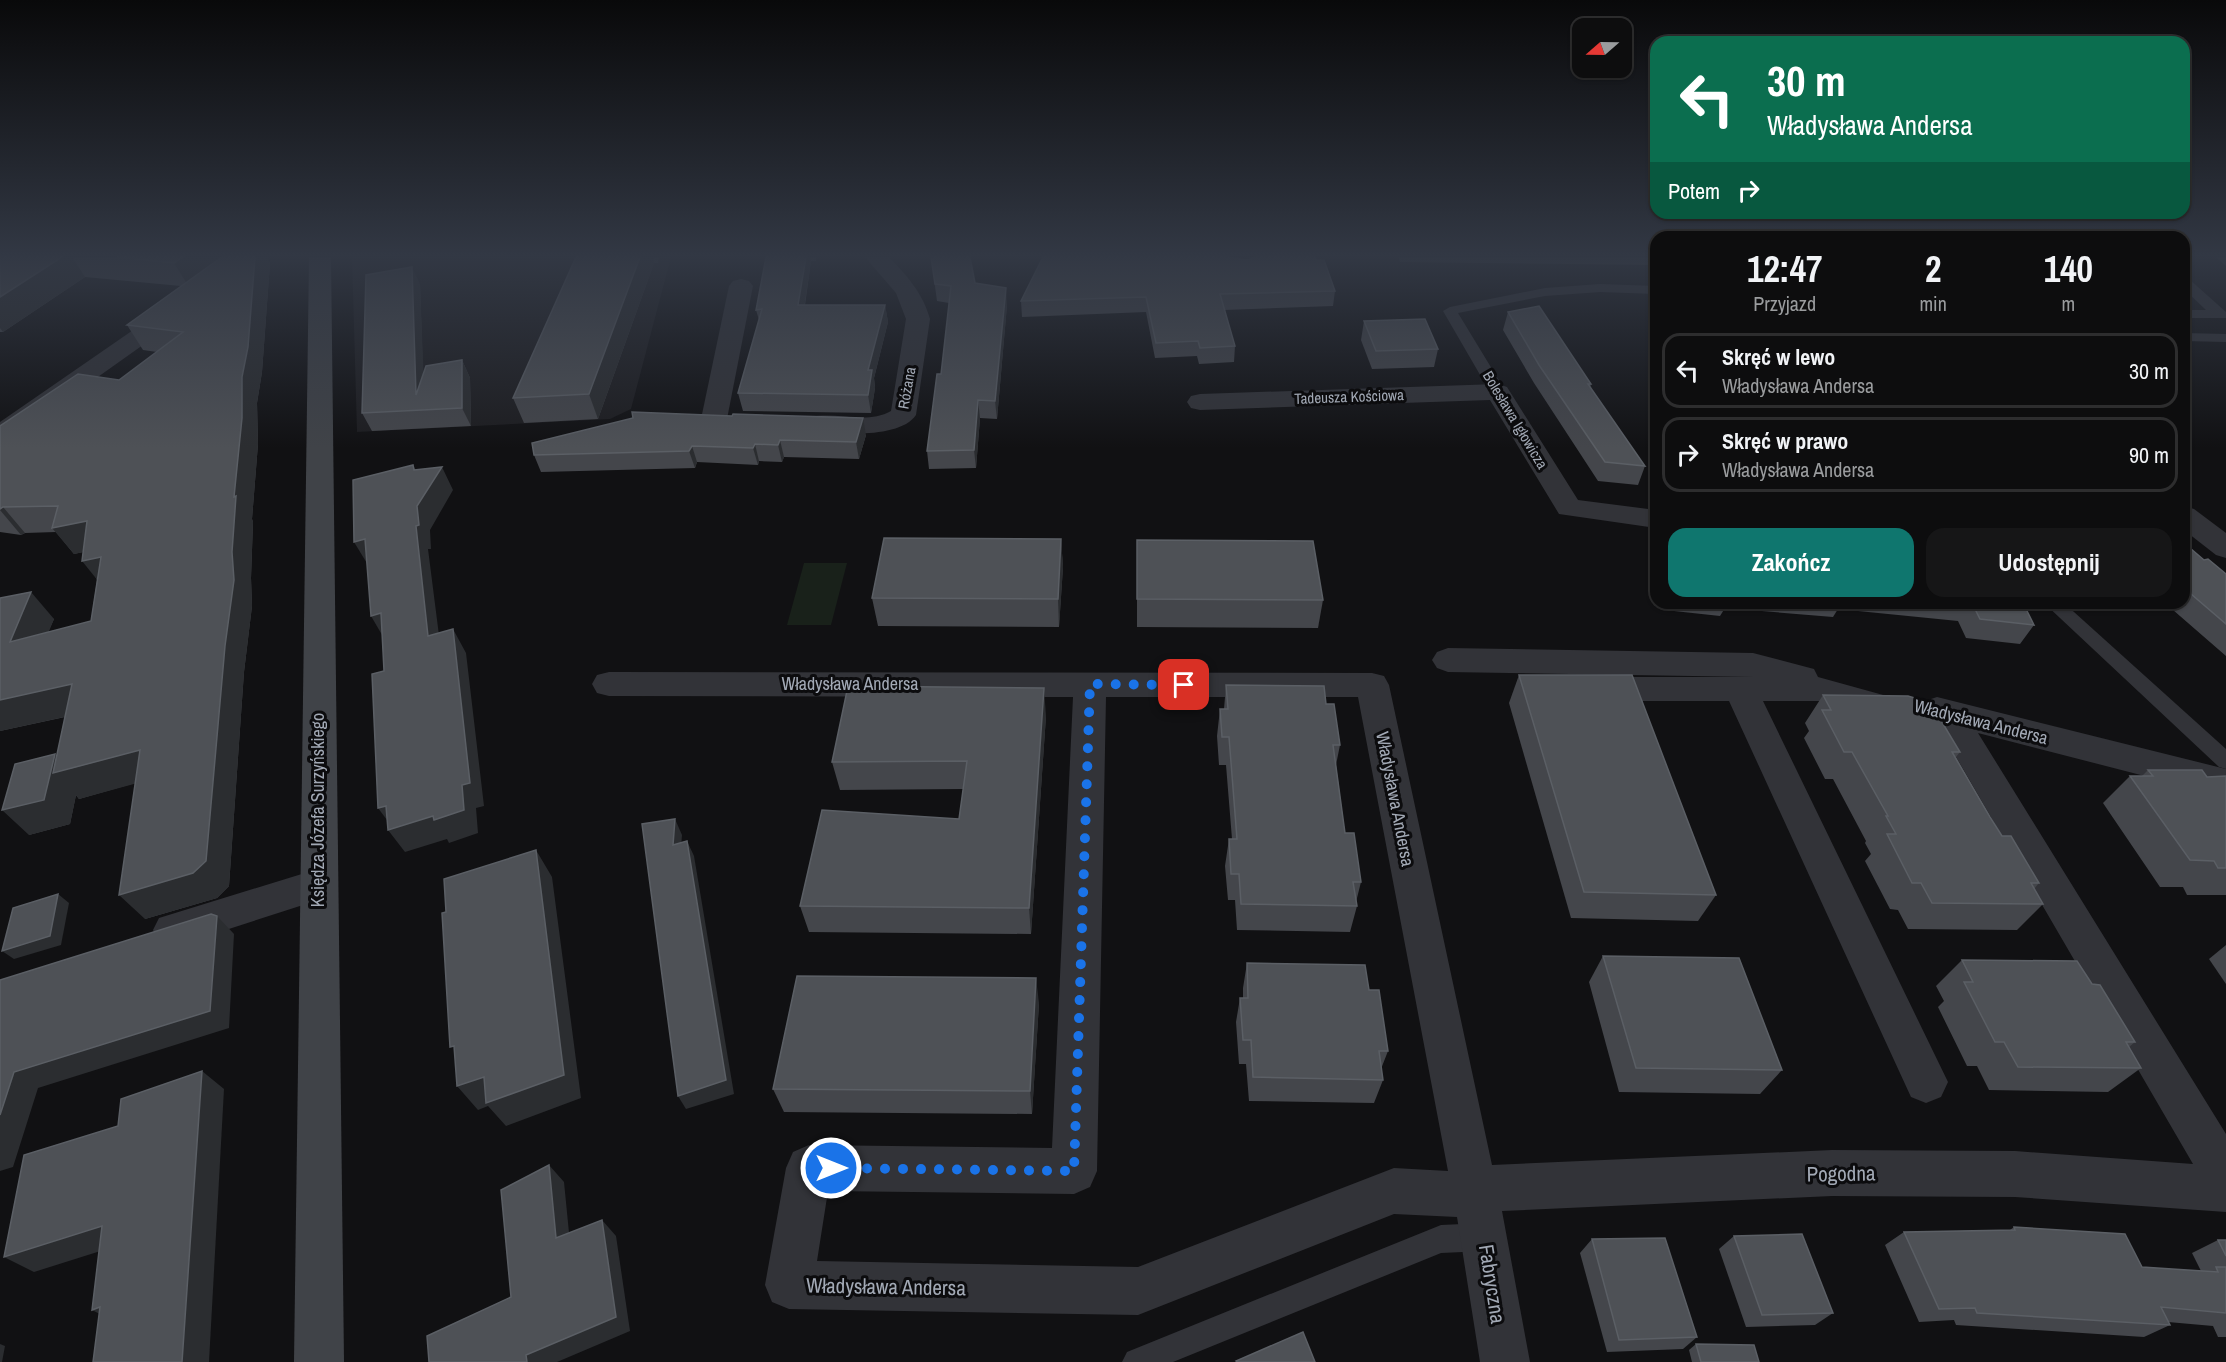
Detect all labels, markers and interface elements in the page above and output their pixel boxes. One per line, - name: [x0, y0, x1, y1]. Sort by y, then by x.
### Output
- north arrow: [1572, 18, 1632, 78]
- map controls: [1572, 18, 1632, 78]
- text: 30 m: [1767, 53, 1846, 109]
- icon: left: [1668, 60, 1746, 138]
- text: Władysława Andersa: [1767, 107, 1973, 143]
- icon: right: [1732, 174, 1765, 207]
- text: Potem: [1668, 176, 1720, 206]
- text: 12:47: [1747, 245, 1822, 293]
- text: 2: [1925, 245, 1941, 293]
- text: 140: [2044, 245, 2093, 293]
- text: Przyjazd: [1753, 290, 1816, 317]
- text: min: [1919, 290, 1947, 317]
- text: m: [2062, 290, 2075, 317]
- text: Skręć w lewo: [1722, 342, 1835, 372]
- icon: left: [1671, 354, 1704, 387]
- text: 30 m: [2129, 356, 2169, 386]
- street label: Różana: [892, 365, 921, 411]
- street label: Bolesława Igłowicza: [1478, 367, 1553, 473]
- text: Władysława Andersa: [1722, 372, 1874, 399]
- street label: Tadeusza Kościowa: [1294, 384, 1404, 409]
- text: Skręć w prawo: [1722, 426, 1848, 456]
- icon: right: [1671, 438, 1704, 471]
- text: 90 m: [2129, 440, 2169, 470]
- text: Władysława Andersa: [1722, 456, 1874, 483]
- button: Zakończ: [1668, 528, 1914, 597]
- button: Udostępnij: [1926, 528, 2172, 597]
- pin: [1158, 659, 1209, 710]
- icon: arrive: [1167, 668, 1200, 701]
- street label: Władysława Andersa: [782, 671, 919, 696]
- street label: Władysława Andersa: [1912, 693, 2051, 750]
- street label: Księdza Józefa Surzyńskiego: [305, 713, 330, 907]
- street label: Władysława Andersa: [1370, 729, 1421, 869]
- position arrow: [799, 1136, 863, 1200]
- street label: Pogodna: [1806, 1158, 1876, 1189]
- street label: Fabryczna: [1472, 1242, 1513, 1326]
- street label: Władysława Andersa: [806, 1271, 967, 1302]

